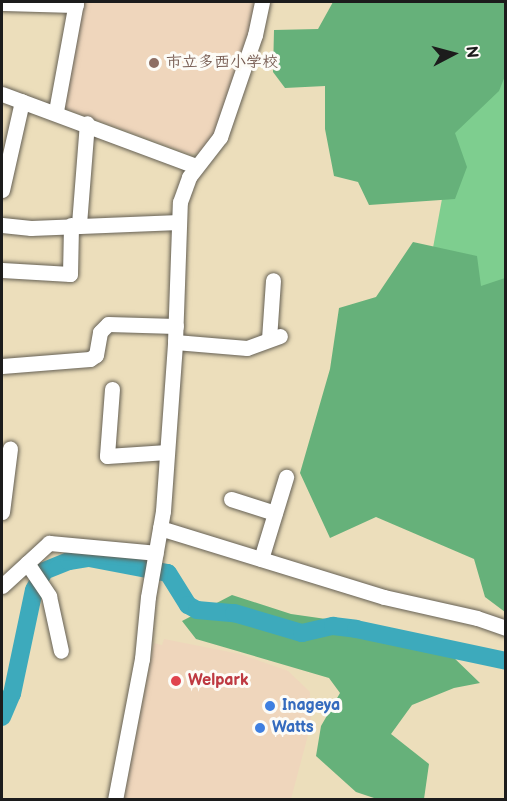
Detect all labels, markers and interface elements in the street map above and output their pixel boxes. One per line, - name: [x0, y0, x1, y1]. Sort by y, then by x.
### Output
- north arrow: [423, 24, 483, 84]
- text: N: [461, 45, 481, 59]
- place label: 市立多西小学校: [166, 53, 278, 73]
- marker: 市立多西小学校: [147, 56, 161, 70]
- place label: Welpark: [188, 671, 248, 691]
- marker: Welpark: [169, 674, 183, 688]
- place label: Inageya: [282, 696, 340, 716]
- marker: Inageya: [263, 699, 277, 713]
- place label: Watts: [272, 718, 314, 738]
- marker: Watts: [253, 721, 267, 735]

